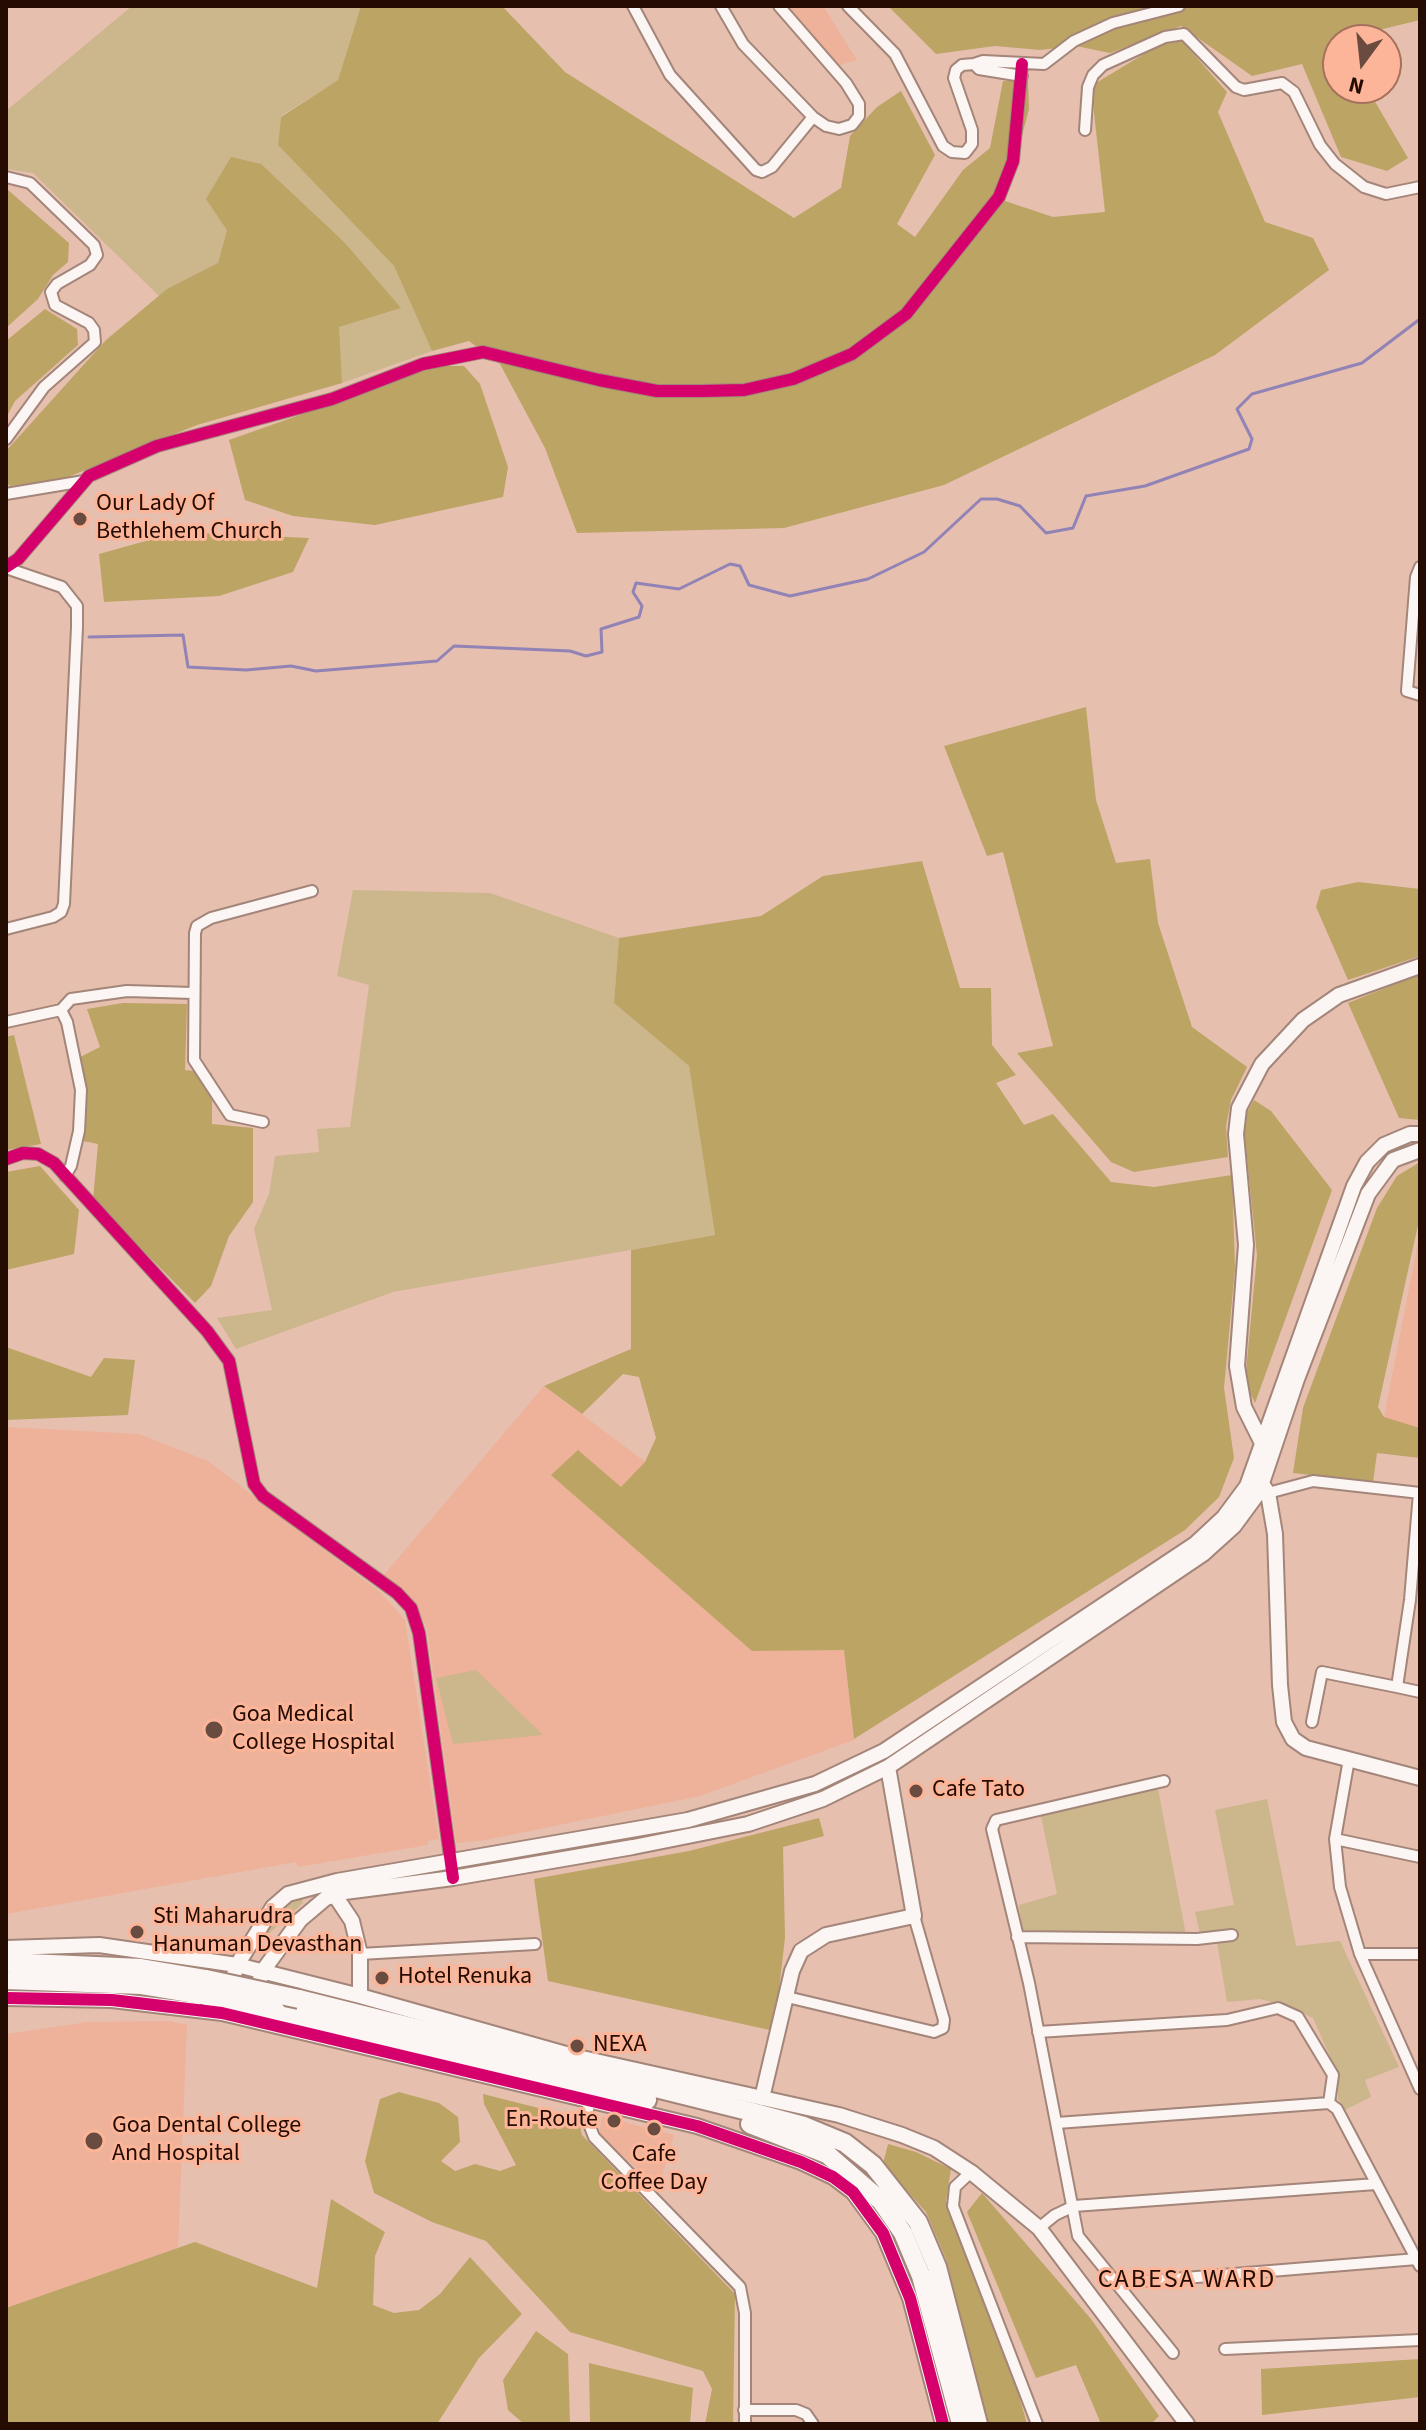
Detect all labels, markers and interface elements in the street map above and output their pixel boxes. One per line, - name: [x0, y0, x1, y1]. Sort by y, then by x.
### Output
- north arrow: [1322, 24, 1402, 104]
- text: N: [1345, 68, 1368, 103]
- place label: Our Lady Of Bethlehem Church: [96, 491, 283, 547]
- marker: Our Lady Of Bethlehem Church: [71, 510, 89, 528]
- place label: Goa Medical College Hospital: [232, 1702, 395, 1758]
- marker: Goa Medical College Hospital: [203, 1719, 225, 1741]
- place label: Cafe Tato: [932, 1777, 1025, 1805]
- marker: Cafe Tato: [907, 1782, 925, 1800]
- place label: Sti Maharudra Hanuman Devasthan: [153, 1904, 362, 1960]
- marker: Sti Maharudra Hanuman Devasthan: [128, 1923, 146, 1941]
- place label: Hotel Renuka: [398, 1964, 532, 1992]
- marker: Hotel Renuka: [373, 1969, 391, 1987]
- place label: NEXA: [593, 2032, 647, 2060]
- marker: NEXA: [568, 2037, 586, 2055]
- place label: En-Route: [506, 2107, 598, 2135]
- marker: En-Route: [605, 2112, 623, 2130]
- place label: Goa Dental College And Hospital: [112, 2113, 301, 2169]
- marker: Cafe Coffee Day: [645, 2120, 663, 2138]
- marker: Goa Dental College And Hospital: [83, 2130, 105, 2152]
- place label: Cafe Coffee Day: [601, 2142, 707, 2198]
- district label: CABESA WARD: [1098, 2265, 1276, 2297]

